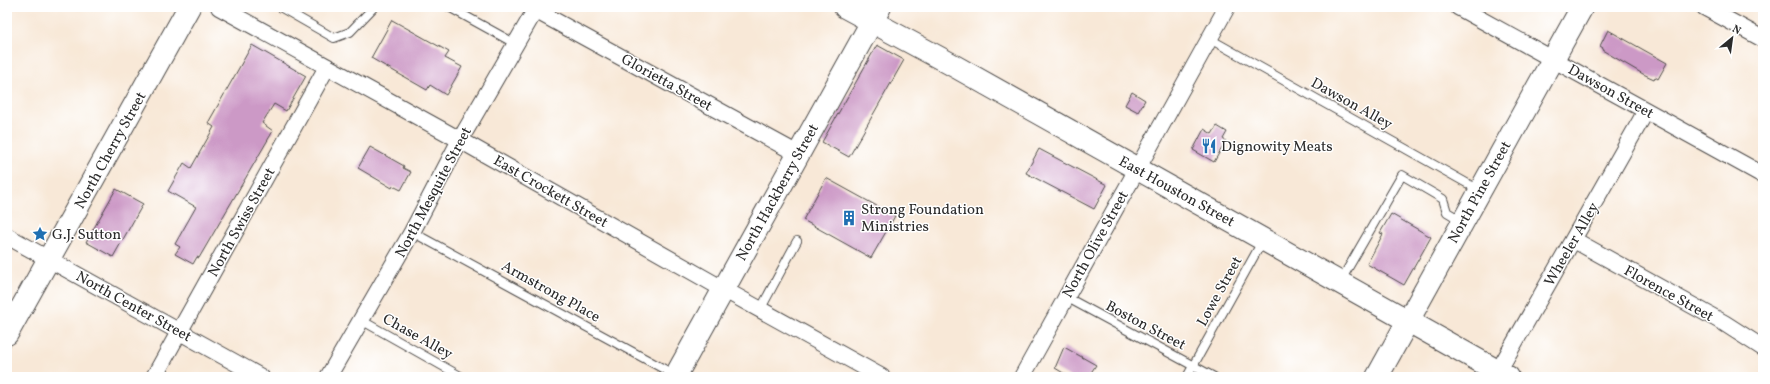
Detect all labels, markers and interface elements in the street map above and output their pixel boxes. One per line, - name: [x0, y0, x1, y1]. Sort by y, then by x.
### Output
- north arrow: [1712, 18, 1752, 58]
- text: N: [1729, 22, 1743, 39]
- street label: Glorietta Street: [617, 50, 716, 117]
- street label: Dawson Street: [1564, 60, 1657, 125]
- street label: Dawson Alley: [1307, 73, 1396, 135]
- street label: North Cherry Street: [70, 88, 152, 213]
- street label: North Hackberry Street: [732, 120, 825, 265]
- street label: North Mesquite Street: [391, 124, 478, 262]
- restaurant icon: Dignowity Meats: [1200, 137, 1218, 155]
- place label: Dignowity Meats: [1221, 137, 1333, 158]
- street label: North Pine Street: [1443, 138, 1517, 248]
- street label: East Crockett Street: [489, 151, 612, 234]
- street label: East Houston Street: [1114, 152, 1238, 233]
- street label: North Swiss Street: [204, 164, 281, 281]
- street label: North Olive Street: [1058, 187, 1135, 302]
- street label: Wheeler Alley: [1540, 199, 1605, 291]
- place label: Strong Foundation Ministries: [861, 200, 984, 238]
- building icon: Strong Foundation Ministries: [840, 209, 858, 227]
- place icon: G.J. Sutton: [31, 225, 49, 243]
- place label: G.J. Sutton: [52, 225, 121, 246]
- street label: Lowe Street: [1192, 253, 1248, 331]
- street label: Armstrong Place: [497, 256, 604, 328]
- street label: Florence Street: [1620, 261, 1717, 328]
- street label: North Center Street: [72, 267, 195, 348]
- street label: Boston Street: [1101, 296, 1189, 356]
- street label: Chase Alley: [378, 309, 456, 365]

